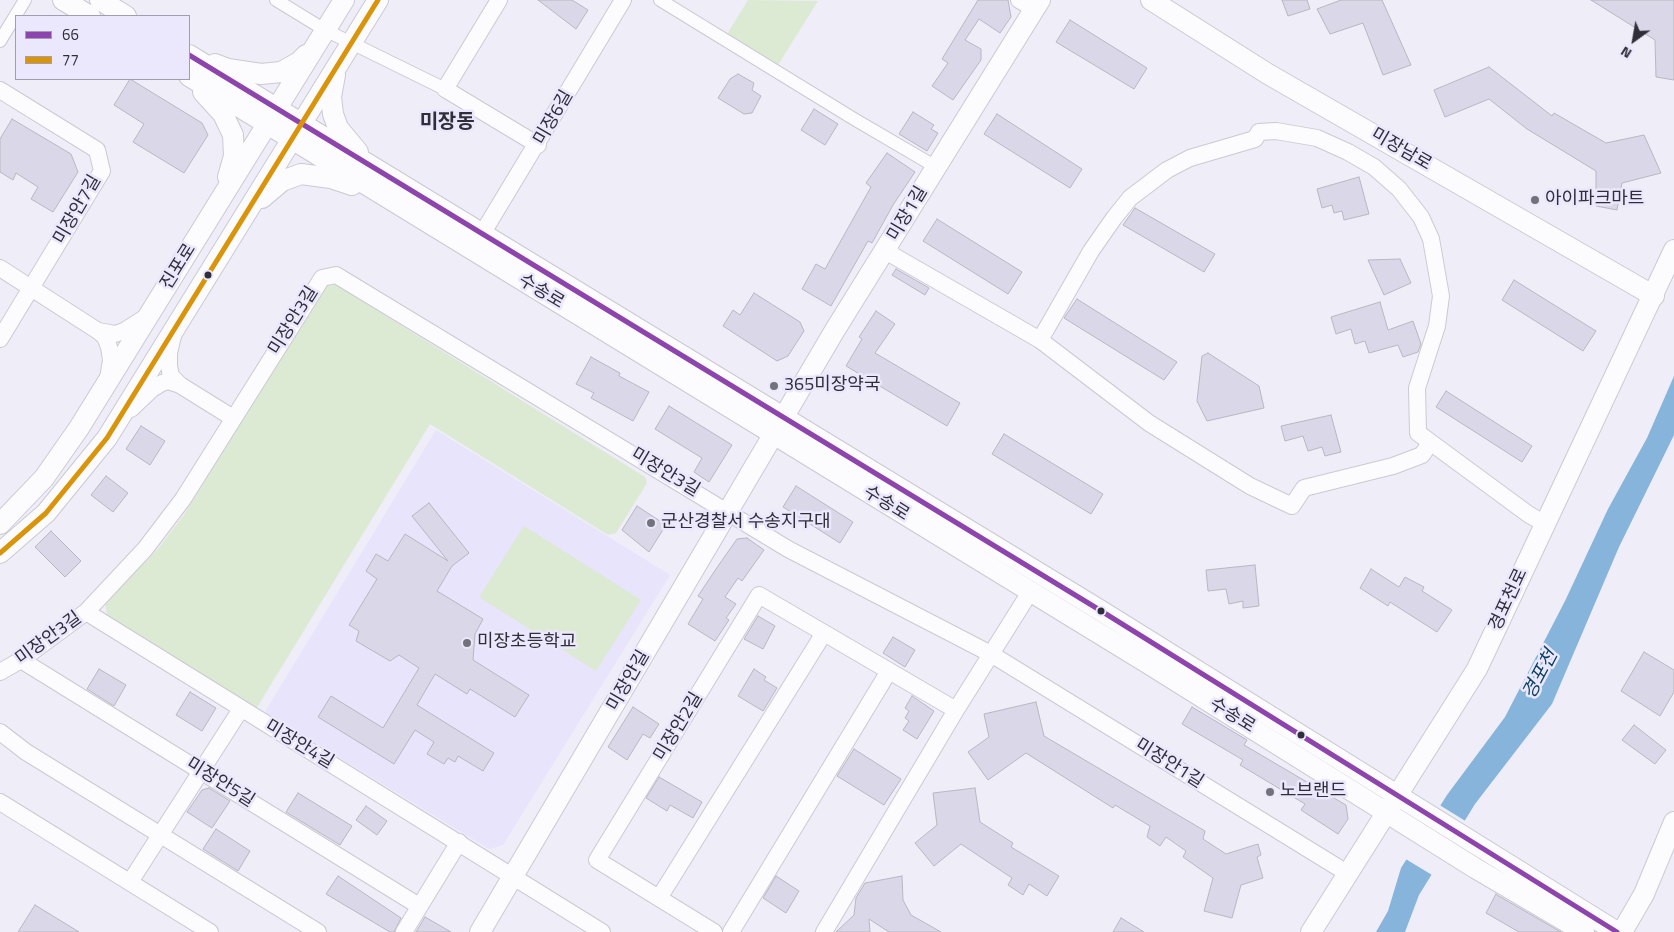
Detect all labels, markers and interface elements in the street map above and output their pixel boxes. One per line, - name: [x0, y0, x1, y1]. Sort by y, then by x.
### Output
- legend: [15, 15, 190, 80]
- north arrow: [1609, 15, 1659, 65]
- text: 66: [62, 23, 79, 46]
- text: N: [1616, 42, 1635, 65]
- text: 77: [62, 48, 79, 71]
- street label: 미장6길: [530, 87, 578, 149]
- district label: 미장동: [419, 111, 475, 135]
- street label: 미장남로: [1367, 124, 1435, 176]
- street label: 미장안7길: [50, 172, 106, 248]
- street label: 미장1길: [883, 183, 933, 245]
- place label: 아이파크마트: [1545, 189, 1644, 211]
- marker: 아이파크마트: [1529, 194, 1541, 206]
- street label: 진포로: [157, 240, 201, 294]
- unlabelled marker: [203, 270, 213, 280]
- street label: 수송로: [514, 270, 568, 314]
- street label: 미장안3길: [265, 283, 323, 359]
- place label: 365미장약국: [784, 375, 880, 397]
- marker: 365미장약국: [768, 380, 780, 392]
- street label: 미장안3길: [627, 444, 703, 502]
- street label: 수송로: [859, 482, 913, 526]
- place label: 군산경찰서 수송지구대: [661, 512, 831, 534]
- marker: 군산경찰서 수송지구대: [645, 517, 657, 529]
- street label: 경포천로: [1485, 565, 1533, 635]
- unlabelled marker: [1096, 606, 1106, 616]
- street label: 미장안3길: [12, 608, 86, 670]
- place label: 미장초등학교: [477, 632, 576, 654]
- marker: 미장초등학교: [461, 637, 473, 649]
- water label: 경포천: [1519, 646, 1563, 704]
- street label: 미장안길: [603, 647, 655, 715]
- street label: 미장안2길: [650, 689, 708, 765]
- street label: 수송로: [1205, 694, 1259, 738]
- street label: 미장안4길: [261, 716, 337, 774]
- unlabelled marker: [1296, 730, 1306, 740]
- street label: 미장안1길: [1131, 735, 1207, 793]
- street label: 미장안5길: [182, 754, 258, 812]
- place label: 노브랜드: [1280, 781, 1346, 803]
- marker: 노브랜드: [1264, 786, 1276, 798]

